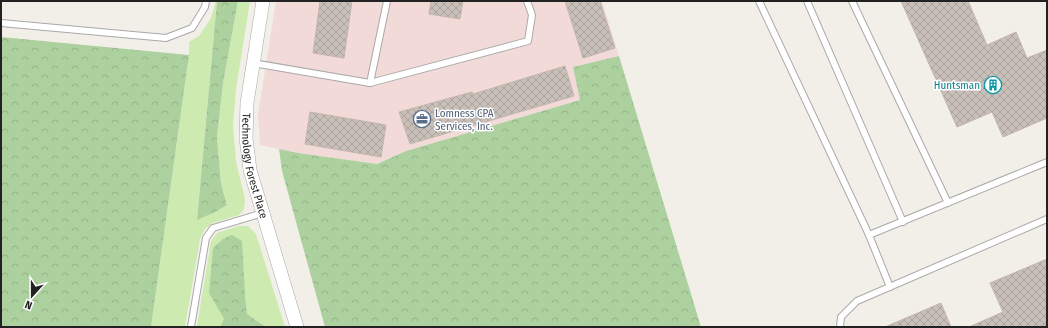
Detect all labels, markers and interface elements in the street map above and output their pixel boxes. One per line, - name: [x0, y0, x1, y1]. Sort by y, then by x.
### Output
- building icon: Huntsman: [983, 75, 1003, 95]
- place label: Huntsman: [934, 79, 980, 92]
- place label: Lomness CPA Services, Inc.: [435, 107, 494, 133]
- office icon: Lomness CPA Services, Inc.: [412, 109, 432, 129]
- street label: Technology Forest Place: [239, 113, 270, 220]
- north arrow: [12, 276, 52, 316]
- text: N: [23, 298, 34, 312]

